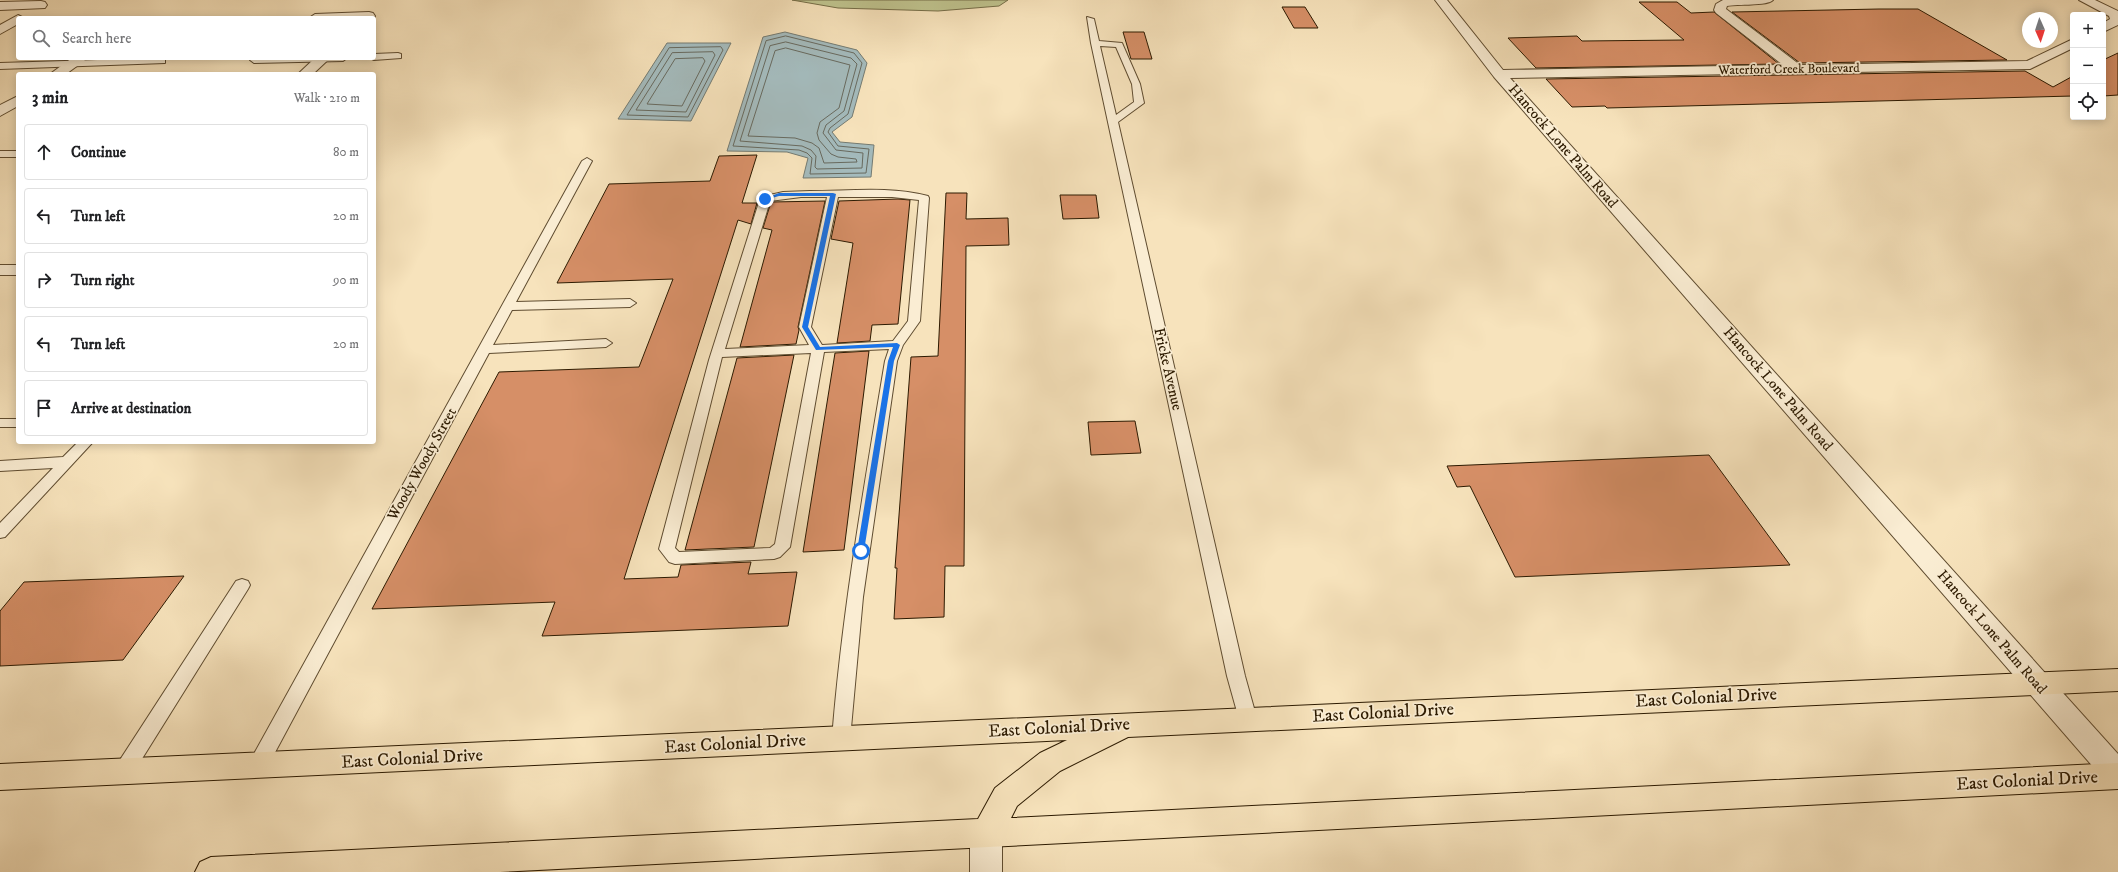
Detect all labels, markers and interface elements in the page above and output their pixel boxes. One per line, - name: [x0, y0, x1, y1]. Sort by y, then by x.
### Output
- north arrow: [2022, 12, 2058, 48]
- map controls: [2070, 12, 2106, 120]
- button: +: [2070, 12, 2106, 48]
- search box: [16, 16, 376, 60]
- icon: search: [30, 27, 52, 49]
- text: Search here: [62, 29, 131, 48]
- button: −: [2070, 48, 2106, 84]
- street label: Waterford Creek Boulevard: [1717, 60, 1860, 78]
- street label: Hancock Lone Palm Road: [1504, 80, 1622, 212]
- button: locate: [2070, 84, 2106, 120]
- text: 3 min: [32, 87, 68, 109]
- text: Walk · 210 m: [294, 90, 360, 106]
- icon: ahead: [33, 141, 55, 163]
- text: Continue: [71, 143, 126, 162]
- text: 80 m: [333, 144, 359, 160]
- route end: [756, 190, 774, 208]
- icon: left: [33, 205, 55, 227]
- text: Turn left: [71, 207, 125, 226]
- text: 20 m: [333, 208, 359, 224]
- icon: right: [33, 269, 55, 291]
- text: Turn right: [71, 271, 134, 290]
- text: 90 m: [333, 272, 359, 288]
- street label: Hancock Lone Palm Road: [1719, 323, 1837, 455]
- street label: Fricke Avenue: [1149, 326, 1187, 412]
- icon: left: [33, 333, 55, 355]
- text: Turn left: [71, 335, 125, 354]
- text: 20 m: [333, 336, 359, 352]
- icon: arrive: [33, 397, 55, 419]
- text: Arrive at destination: [71, 399, 191, 418]
- street label: Woody Woody Street: [383, 404, 461, 525]
- route start: [852, 542, 870, 560]
- street label: Hancock Lone Palm Road: [1933, 566, 2051, 698]
- street label: East Colonial Drive: [1635, 683, 1777, 713]
- street label: East Colonial Drive: [1312, 698, 1454, 728]
- street label: East Colonial Drive: [988, 713, 1130, 743]
- street label: East Colonial Drive: [664, 729, 806, 759]
- street label: East Colonial Drive: [341, 744, 483, 774]
- street label: East Colonial Drive: [1956, 766, 2098, 796]

